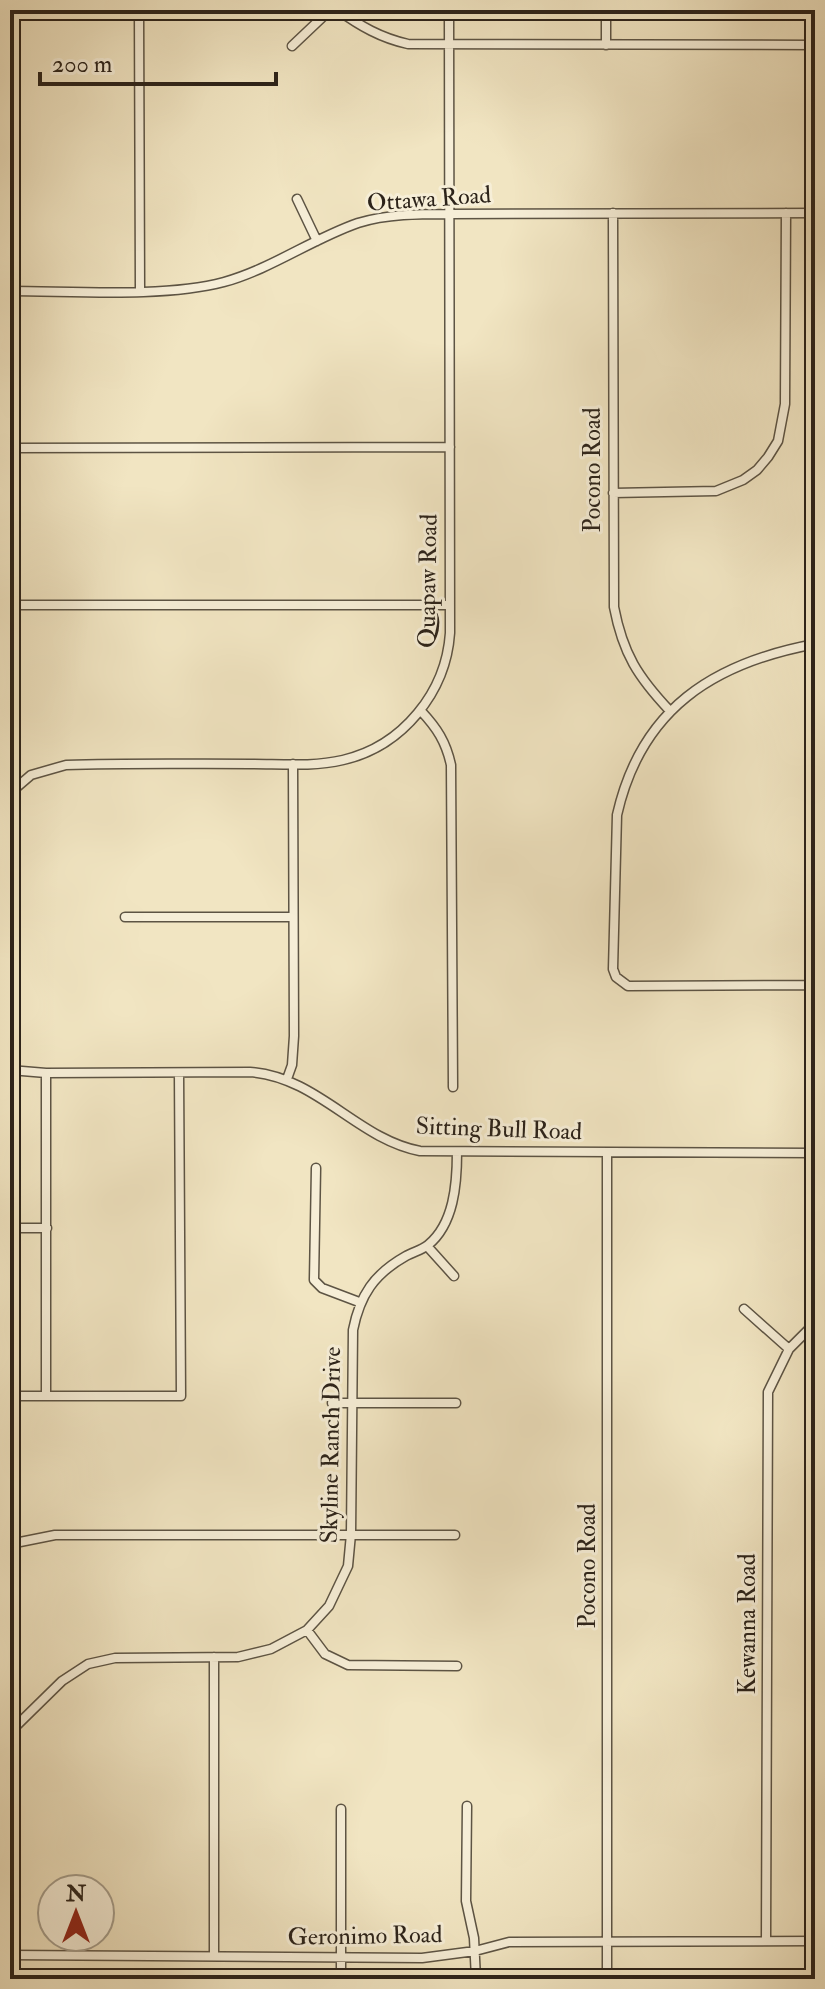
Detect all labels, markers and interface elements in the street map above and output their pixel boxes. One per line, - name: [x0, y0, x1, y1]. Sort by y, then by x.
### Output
- scale bar: [40, 36, 276, 86]
- text: 200 m: [52, 49, 113, 80]
- street label: Ottawa Road: [366, 179, 492, 219]
- street label: Pocono Road: [577, 407, 608, 533]
- street label: Quapaw Road: [411, 513, 445, 648]
- street label: Sitting Bull Road: [415, 1111, 583, 1147]
- street label: Skyline Ranch Drive: [314, 1346, 348, 1544]
- street label: Pocono Road: [572, 1503, 603, 1629]
- street label: Kewanna Road: [732, 1553, 763, 1694]
- north arrow: [36, 1873, 116, 1953]
- text: N: [65, 1880, 86, 1908]
- street label: Geronimo Road: [287, 1919, 443, 1953]

